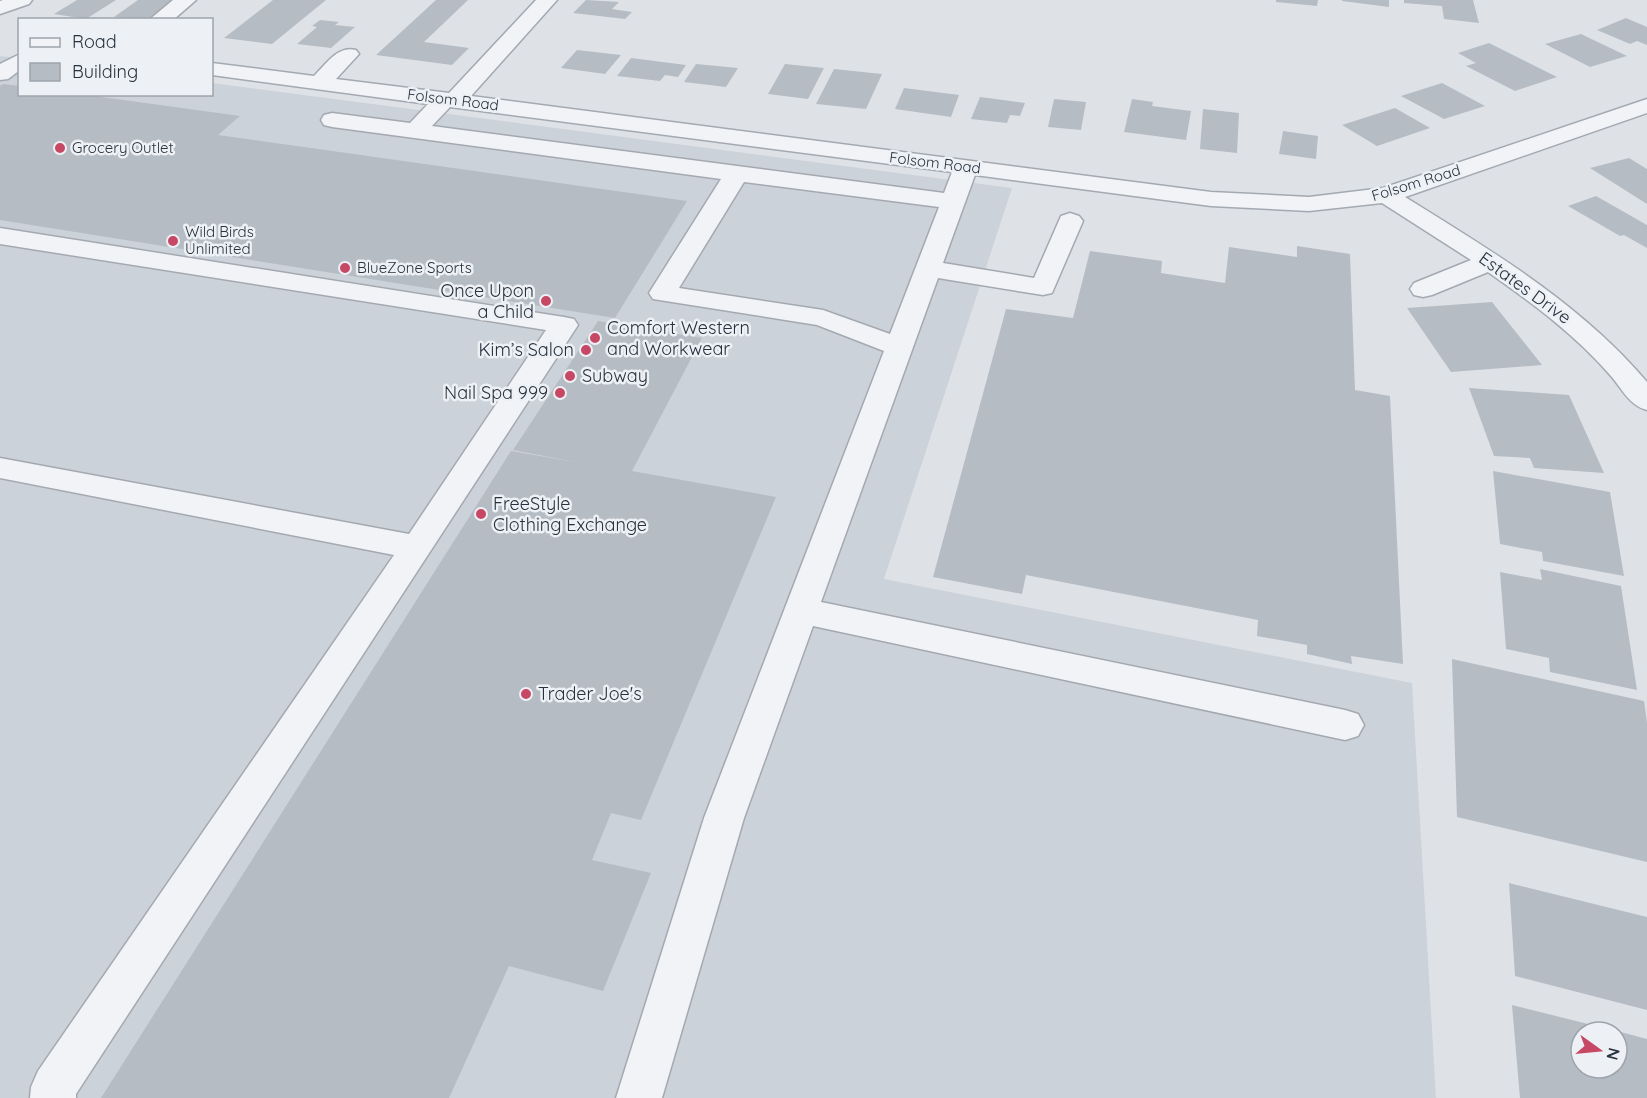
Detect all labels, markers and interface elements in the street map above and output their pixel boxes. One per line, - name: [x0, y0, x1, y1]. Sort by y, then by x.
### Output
- legend: [18, 18, 213, 96]
- text: Road: [72, 30, 117, 53]
- text: Building: [72, 60, 138, 83]
- street label: Folsom Road: [406, 84, 500, 115]
- place label: Grocery Outlet: [72, 138, 174, 157]
- marker: Grocery Outlet: [53, 141, 67, 155]
- street label: Folsom Road: [888, 147, 982, 178]
- street label: Folsom Road: [1369, 160, 1463, 205]
- place label: Wild Birds Unlimited: [185, 222, 254, 258]
- marker: Wild Birds Unlimited: [166, 234, 180, 248]
- street label: Estates Drive: [1475, 246, 1576, 329]
- place label: BlueZone Sports: [357, 258, 472, 277]
- marker: BlueZone Sports: [338, 261, 352, 275]
- place label: Once Upon a Child: [440, 279, 534, 323]
- marker: Once Upon a Child: [539, 294, 553, 308]
- place label: Comfort Western and Workwear: [607, 316, 750, 360]
- marker: Comfort Western and Workwear: [588, 331, 602, 345]
- place label: Kim’s Salon: [478, 338, 574, 361]
- marker: Kim’s Salon: [579, 343, 593, 357]
- place label: Subway: [582, 364, 648, 387]
- marker: Subway: [563, 369, 577, 383]
- place label: Nail Spa 999: [444, 381, 548, 404]
- marker: Nail Spa 999: [553, 386, 567, 400]
- place label: FreeStyle Clothing Exchange: [493, 492, 647, 536]
- marker: FreeStyle Clothing Exchange: [474, 507, 488, 521]
- place label: Trader Joe's: [538, 682, 642, 705]
- marker: Trader Joe's: [519, 687, 533, 701]
- north arrow: [1569, 1020, 1629, 1080]
- text: N: [1602, 1046, 1625, 1062]

